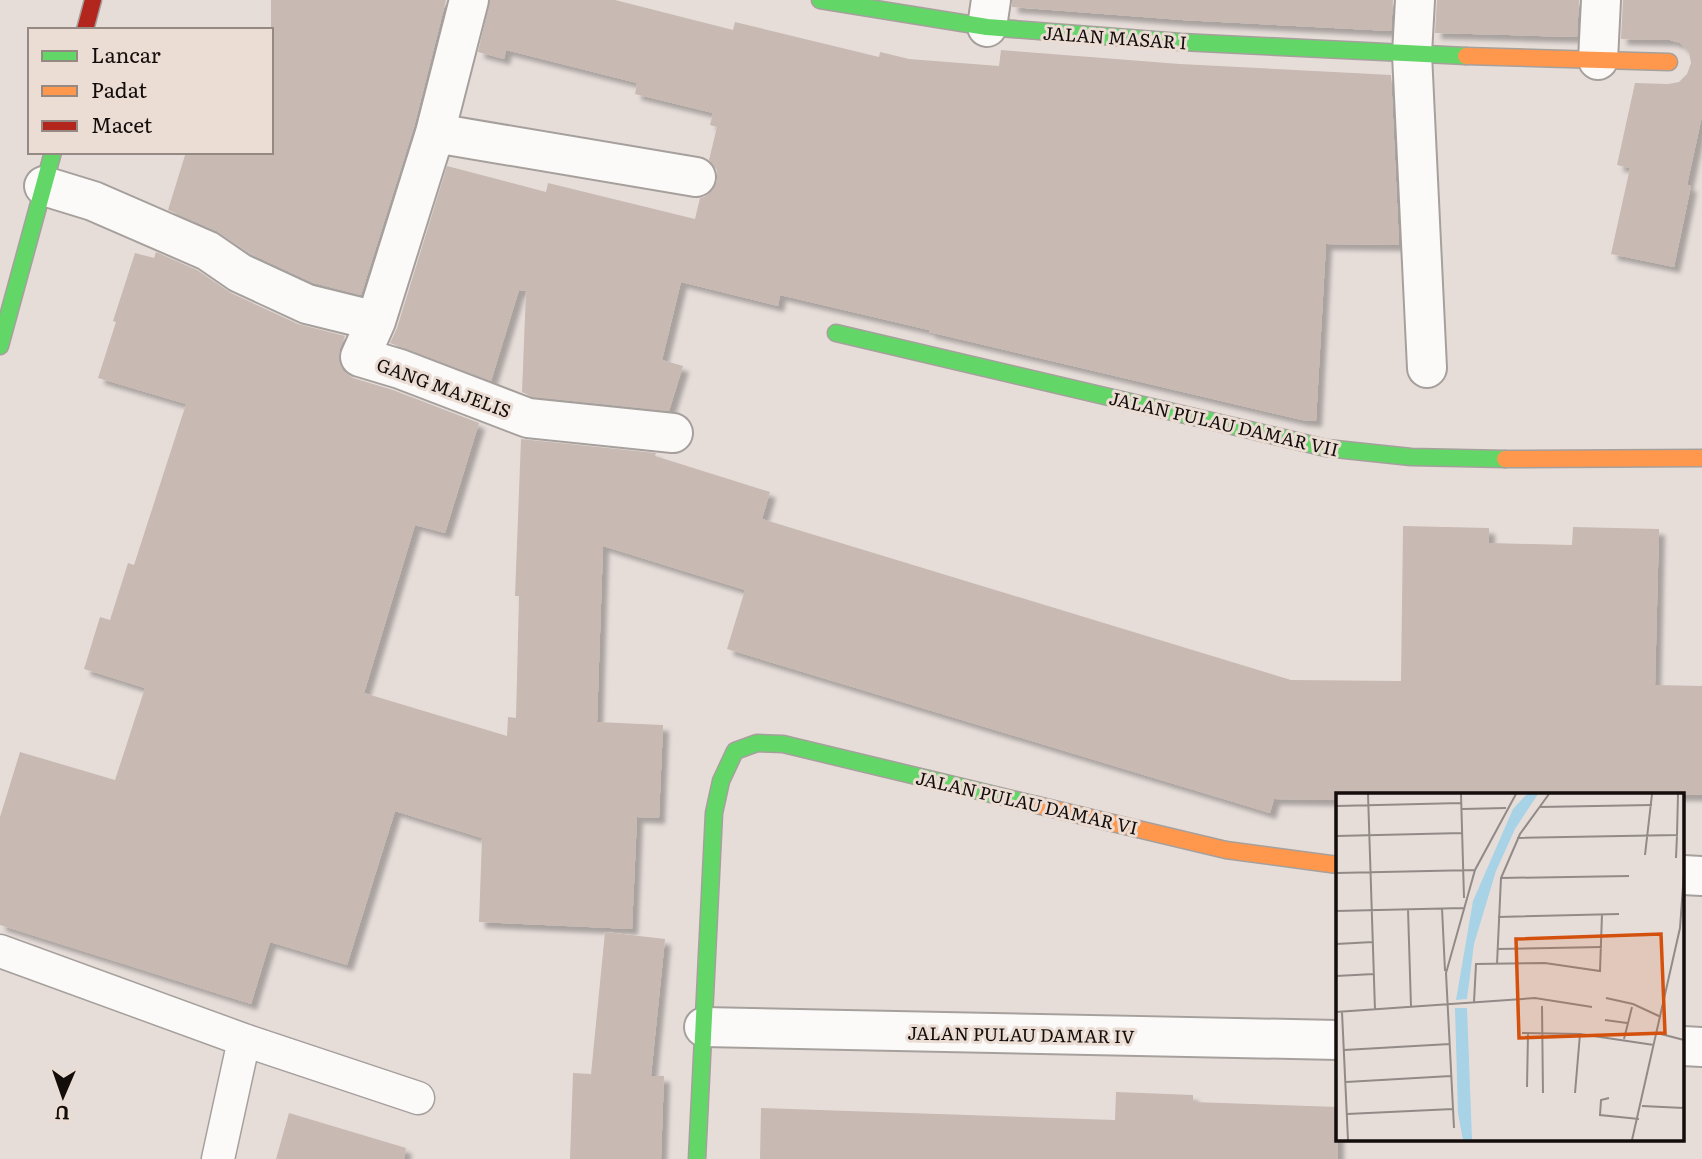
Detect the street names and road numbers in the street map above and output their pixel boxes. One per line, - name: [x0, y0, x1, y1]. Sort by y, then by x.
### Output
- street label: JALAN MASAR I: [1042, 19, 1188, 55]
- street label: GANG MAJELIS: [373, 350, 515, 424]
- street label: JALAN PULAU DAMAR VII: [1107, 383, 1341, 463]
- street label: JALAN PULAU DAMAR VI: [913, 763, 1141, 841]
- street label: JALAN PULAU DAMAR IV: [907, 1019, 1135, 1049]

